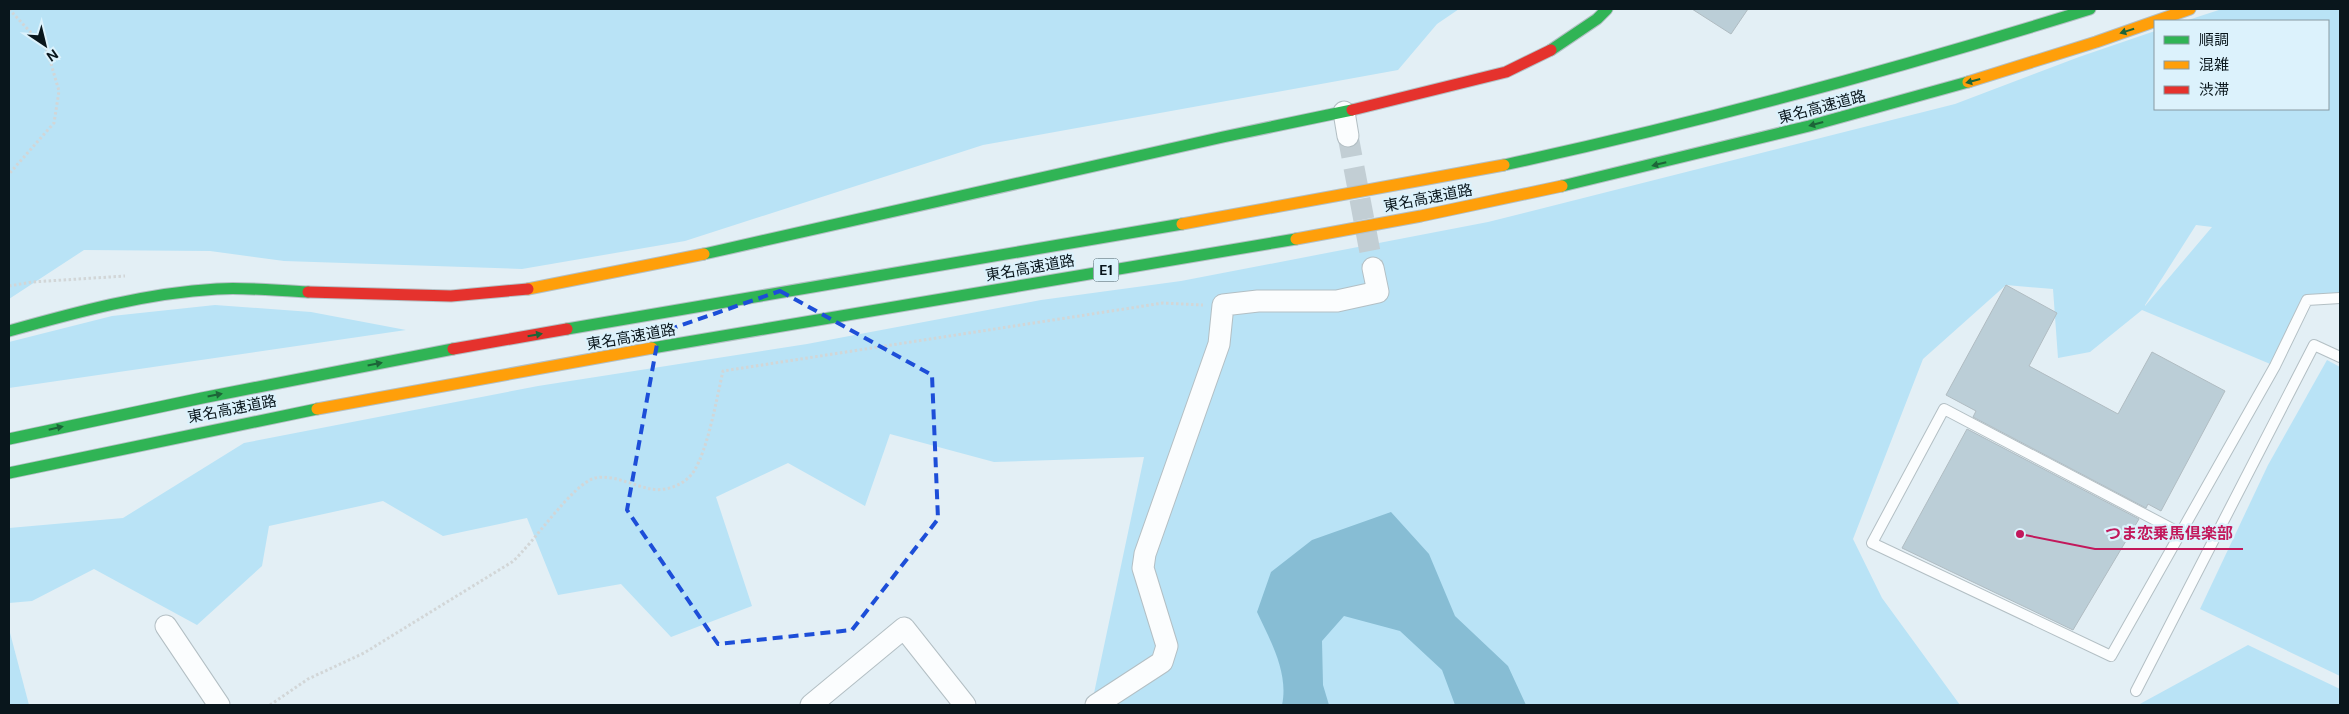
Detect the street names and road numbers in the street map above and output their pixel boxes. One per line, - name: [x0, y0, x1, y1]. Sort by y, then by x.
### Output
- street label: 東名高速道路: [1776, 86, 1868, 128]
- street label: 東名高速道路: [1382, 180, 1474, 216]
- street label: 東名高速道路: [984, 250, 1076, 286]
- road number: E1: [1094, 258, 1118, 282]
- street label: 東名高速道路: [585, 319, 677, 355]
- street label: 東名高速道路: [186, 391, 278, 427]

